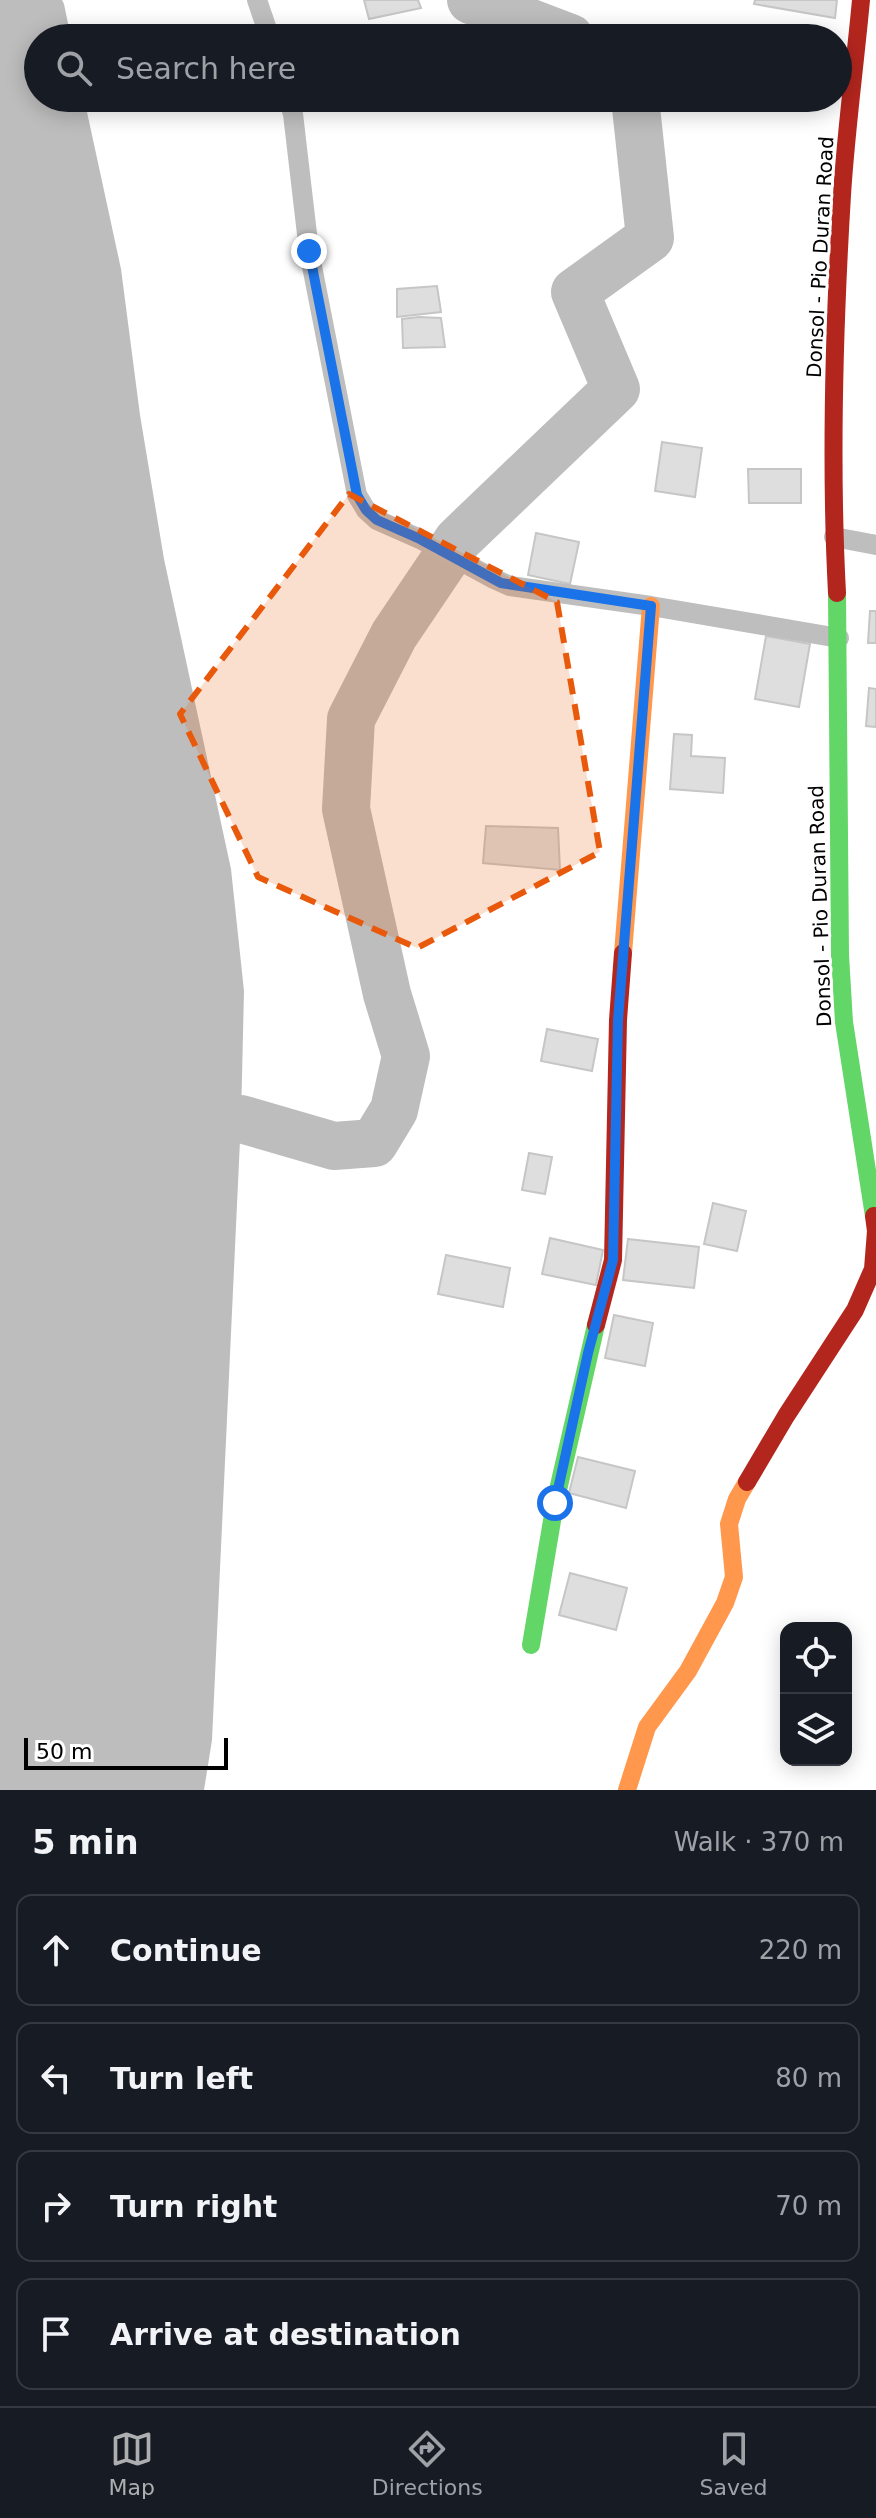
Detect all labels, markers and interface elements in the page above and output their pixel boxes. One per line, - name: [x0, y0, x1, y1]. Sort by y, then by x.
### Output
- search box: [24, 24, 852, 112]
- icon: search: [52, 46, 96, 90]
- text: Search here: [116, 51, 296, 86]
- street label: Donsol - Pio Duran Road: [802, 136, 838, 378]
- route end: [291, 233, 327, 269]
- street label: Donsol - Pio Duran Road: [804, 785, 836, 1027]
- route start: [537, 1485, 573, 1521]
- map controls: [780, 1622, 852, 1766]
- button: locate: [780, 1622, 852, 1694]
- button: layers: [780, 1694, 852, 1766]
- scale bar: [24, 1734, 228, 1770]
- text: 50 m: [36, 1739, 92, 1764]
- text: 5 min: [32, 1822, 139, 1862]
- text: Walk · 370 m: [674, 1827, 844, 1857]
- icon: ahead: [34, 1928, 78, 1972]
- text: Continue: [110, 1933, 262, 1968]
- text: 220 m: [759, 1935, 842, 1965]
- icon: left: [34, 2056, 78, 2100]
- text: Turn left: [110, 2061, 253, 2096]
- text: 80 m: [775, 2063, 842, 2093]
- icon: right: [34, 2184, 78, 2228]
- text: Turn right: [110, 2189, 277, 2224]
- text: 70 m: [775, 2191, 842, 2221]
- icon: arrive: [34, 2312, 78, 2356]
- text: Arrive at destination: [110, 2317, 461, 2352]
- tab: Map: [108, 2427, 155, 2500]
- tab: Directions: [372, 2427, 483, 2500]
- tab: Saved: [700, 2427, 768, 2500]

